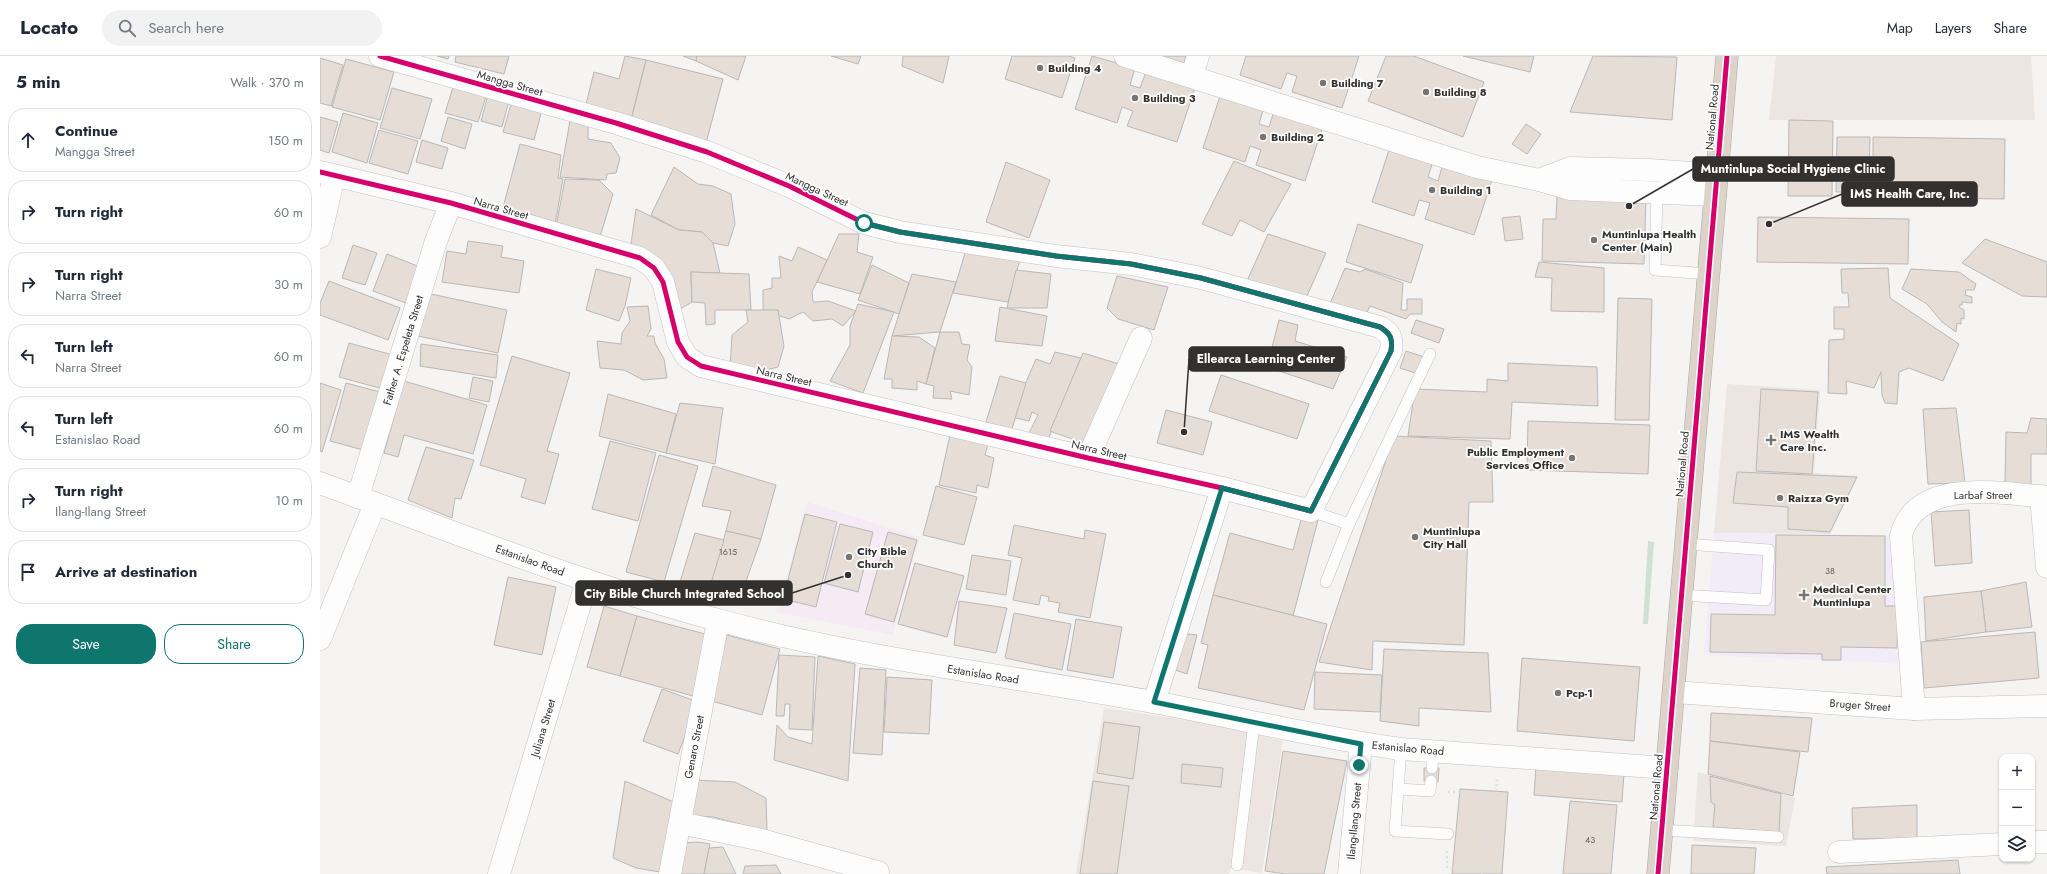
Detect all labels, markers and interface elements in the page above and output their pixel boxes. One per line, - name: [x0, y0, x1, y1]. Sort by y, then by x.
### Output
- search box: [102, 10, 382, 46]
- text: Locato: [20, 14, 78, 41]
- icon: search: [116, 17, 138, 39]
- text: Search here: [148, 17, 224, 39]
- text: Map: [1887, 18, 1913, 38]
- text: Layers: [1935, 18, 1971, 38]
- text: Share: [1993, 18, 2027, 38]
- place label: Building 4: [1048, 60, 1102, 76]
- marker: Building 4: [1035, 63, 1045, 73]
- street label: Mangga Street: [475, 66, 545, 100]
- text: 5 min: [16, 70, 60, 94]
- text: Walk · 370 m: [230, 73, 304, 92]
- place label: Building 7: [1331, 75, 1384, 91]
- marker: Building 7: [1318, 78, 1328, 88]
- street label: National Road: [1701, 83, 1723, 151]
- place label: Building 8: [1434, 84, 1487, 100]
- marker: Building 8: [1421, 87, 1431, 97]
- place label: Building 3: [1143, 90, 1196, 106]
- marker: Building 3: [1130, 93, 1140, 103]
- text: Continue: [55, 120, 118, 142]
- icon: ahead: [17, 129, 39, 151]
- place label: Building 2: [1271, 129, 1324, 145]
- text: 150 m: [268, 131, 303, 150]
- marker: Building 2: [1258, 132, 1268, 142]
- text: Mangga Street: [55, 142, 135, 161]
- callout: Muntinlupa Social Hygiene Clinic: [1693, 157, 1894, 181]
- text: Muntinlupa Social Hygiene Clinic: [1701, 160, 1885, 178]
- street label: Mangga Street: [783, 168, 851, 211]
- place label: Building 1: [1440, 182, 1491, 198]
- callout: IMS Health Care, Inc.: [1842, 182, 1977, 206]
- marker: Building 1: [1427, 185, 1437, 195]
- text: IMS Health Care, Inc.: [1850, 185, 1970, 203]
- street label: Narra Street: [472, 193, 531, 224]
- icon: right: [17, 201, 39, 223]
- text: Turn right: [55, 201, 123, 223]
- text: 60 m: [274, 203, 303, 222]
- route start: [855, 214, 873, 232]
- place label: Muntinlupa Health Center (Main): [1602, 226, 1696, 255]
- marker: Muntinlupa Health Center (Main): [1589, 235, 1599, 245]
- text: Turn right: [55, 264, 123, 286]
- icon: right: [17, 273, 39, 295]
- text: 30 m: [274, 275, 303, 294]
- text: Narra Street: [55, 286, 121, 305]
- street label: Father A. Espeleta Street: [379, 293, 427, 407]
- text: Turn left: [55, 336, 113, 358]
- icon: left: [17, 345, 39, 367]
- text: 60 m: [274, 347, 303, 366]
- callout: Ellearca Learning Center: [1189, 347, 1344, 371]
- text: Ellearca Learning Center: [1197, 350, 1335, 368]
- text: Narra Street: [55, 358, 121, 377]
- street label: Narra Street: [755, 362, 814, 390]
- text: Turn left: [55, 408, 113, 430]
- icon: left: [17, 417, 39, 439]
- text: 60 m: [274, 419, 303, 438]
- place label: IMS Wealth Care Inc.: [1780, 426, 1839, 455]
- text: Estanislao Road: [55, 430, 141, 449]
- street label: National Road: [1671, 430, 1693, 498]
- marker: IMS Wealth Care Inc.: [1765, 434, 1777, 446]
- street label: Narra Street: [1070, 436, 1129, 464]
- place label: Public Employment Services Office: [1467, 444, 1564, 473]
- marker: Public Employment Services Office: [1567, 453, 1577, 463]
- text: Turn right: [55, 480, 123, 502]
- street label: Larbaf Street: [1954, 487, 2012, 503]
- icon: right: [17, 489, 39, 511]
- place label: Raizza Gym: [1788, 490, 1849, 506]
- text: 10 m: [275, 491, 303, 510]
- marker: Raizza Gym: [1775, 493, 1785, 503]
- text: Ilang-Ilang Street: [55, 502, 146, 521]
- place label: Muntinlupa City Hall: [1423, 523, 1480, 552]
- marker: Muntinlupa City Hall: [1410, 532, 1420, 542]
- street label: Estanislao Road: [493, 540, 567, 580]
- place label: City Bible Church: [857, 543, 907, 572]
- house number: 1615: [719, 545, 737, 558]
- marker: City Bible Church: [844, 552, 854, 562]
- icon: arrive: [17, 561, 39, 583]
- text: Arrive at destination: [55, 561, 197, 583]
- house number: 38: [1825, 564, 1835, 577]
- callout: City Bible Church Integrated School: [576, 581, 792, 605]
- place label: Medical Center Muntinlupa: [1813, 581, 1892, 610]
- text: City Bible Church Integrated School: [584, 585, 784, 603]
- marker: Medical Center Muntinlupa: [1798, 589, 1810, 601]
- button: Save: [16, 624, 156, 664]
- button: Share: [164, 624, 304, 664]
- street label: Estanislao Road: [946, 660, 1020, 688]
- place label: Pcp-1: [1566, 685, 1593, 701]
- marker: Pcp-1: [1553, 688, 1563, 698]
- street label: Bruger Street: [1829, 695, 1891, 715]
- street label: Juliana Street: [526, 697, 559, 761]
- street label: Genaro Street: [680, 714, 708, 780]
- street label: Estanislao Road: [1371, 737, 1445, 759]
- street label: National Road: [1645, 753, 1667, 821]
- map controls: [1999, 754, 2035, 862]
- button: +: [1999, 754, 2035, 790]
- route end: [1350, 756, 1368, 774]
- street label: Ilang-Ilang Street: [1343, 782, 1365, 860]
- button: −: [1999, 790, 2035, 826]
- button: layers: [1999, 826, 2035, 862]
- house number: 43: [1585, 833, 1595, 846]

